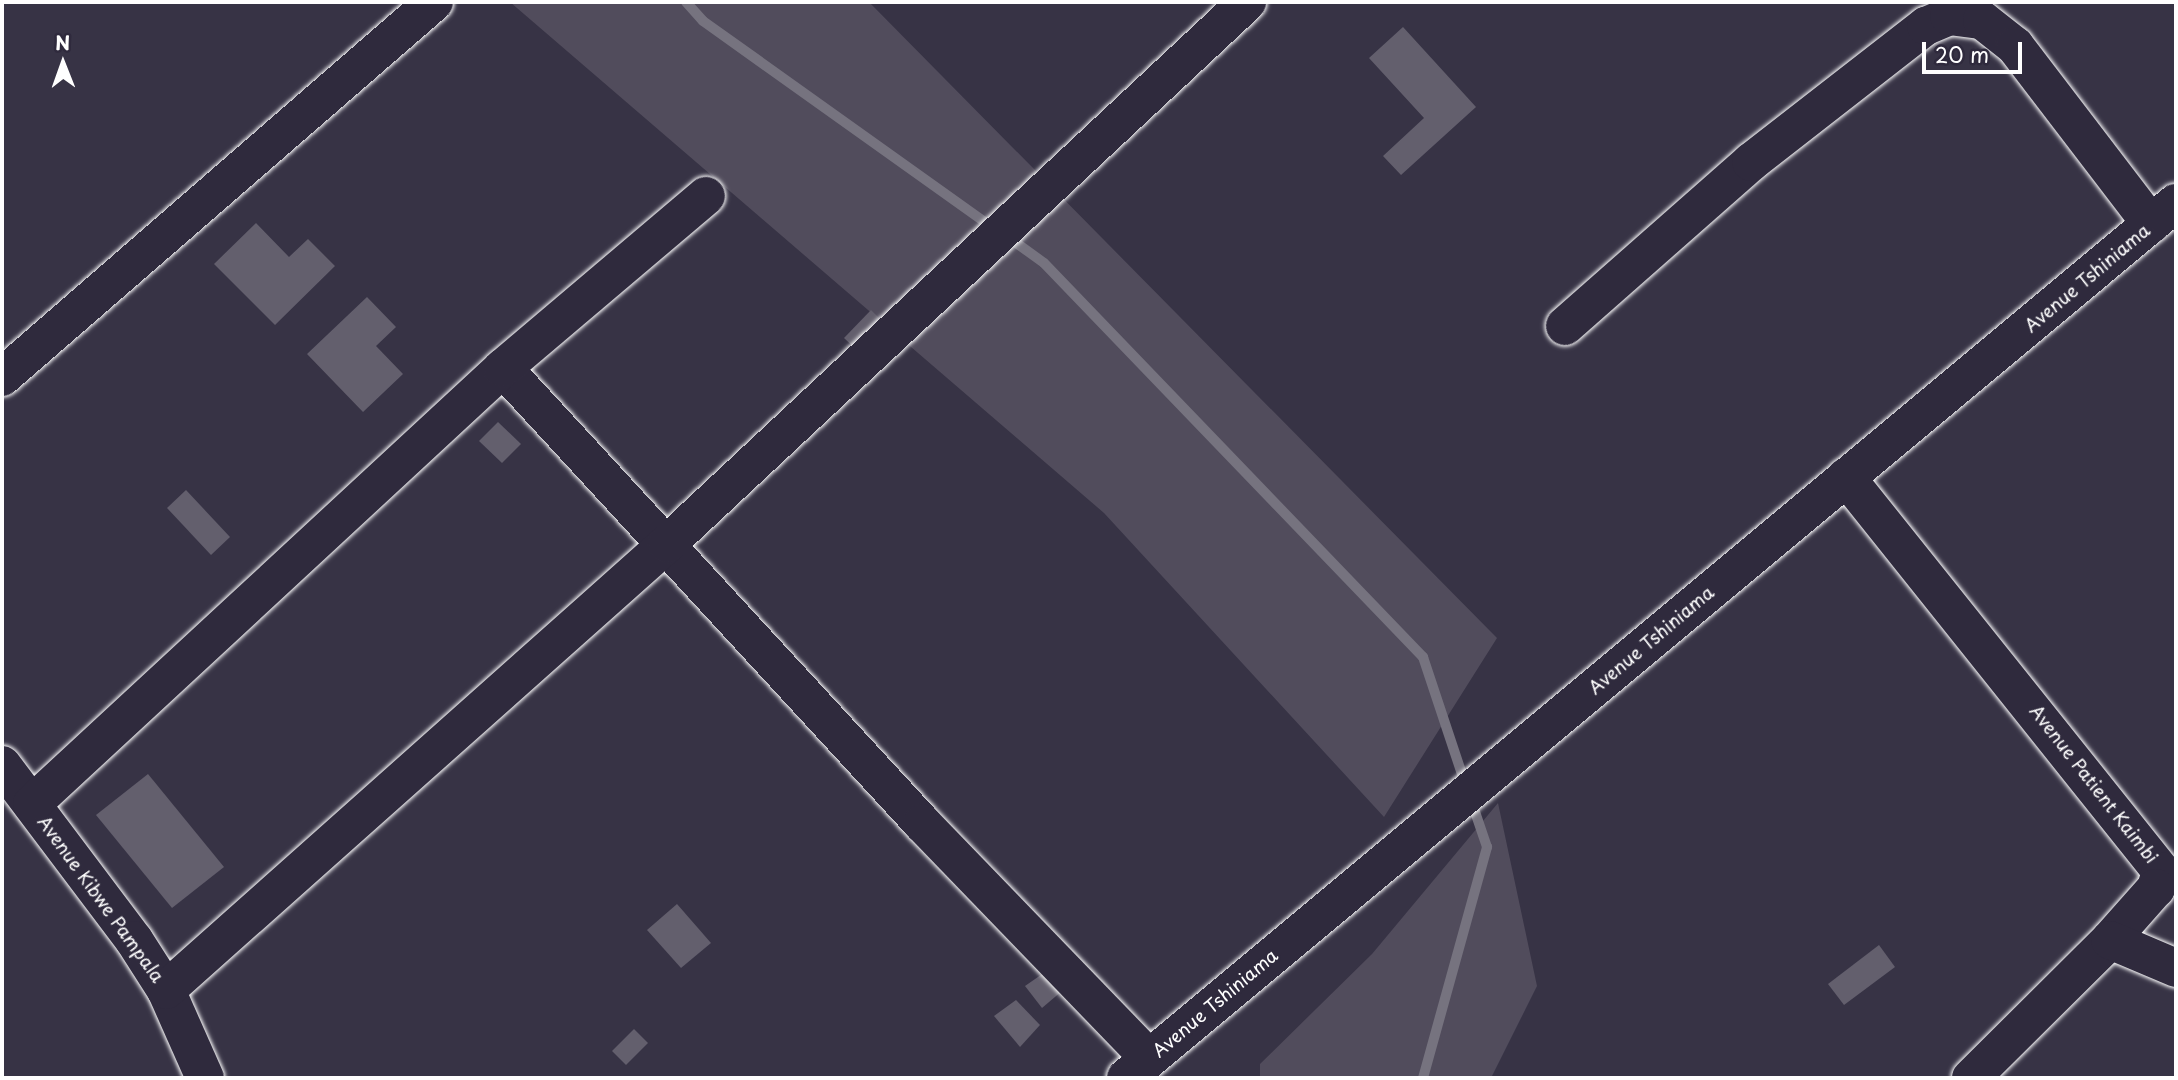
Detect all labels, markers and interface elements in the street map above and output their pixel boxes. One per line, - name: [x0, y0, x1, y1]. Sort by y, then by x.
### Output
- north arrow: [28, 28, 98, 98]
- text: N: [55, 28, 70, 56]
- scale bar: [1926, 28, 2026, 72]
- text: 20 m: [1935, 38, 1989, 70]
- street label: Avenue Tshiniama: [2020, 219, 2154, 337]
- street label: Avenue Tshiniama: [1584, 581, 1718, 699]
- street label: Avenue Patient Kaimbi: [2025, 700, 2163, 868]
- street label: Avenue Kibwe Pampala: [34, 812, 168, 986]
- street label: Avenue Tshiniama: [1148, 944, 1282, 1062]

